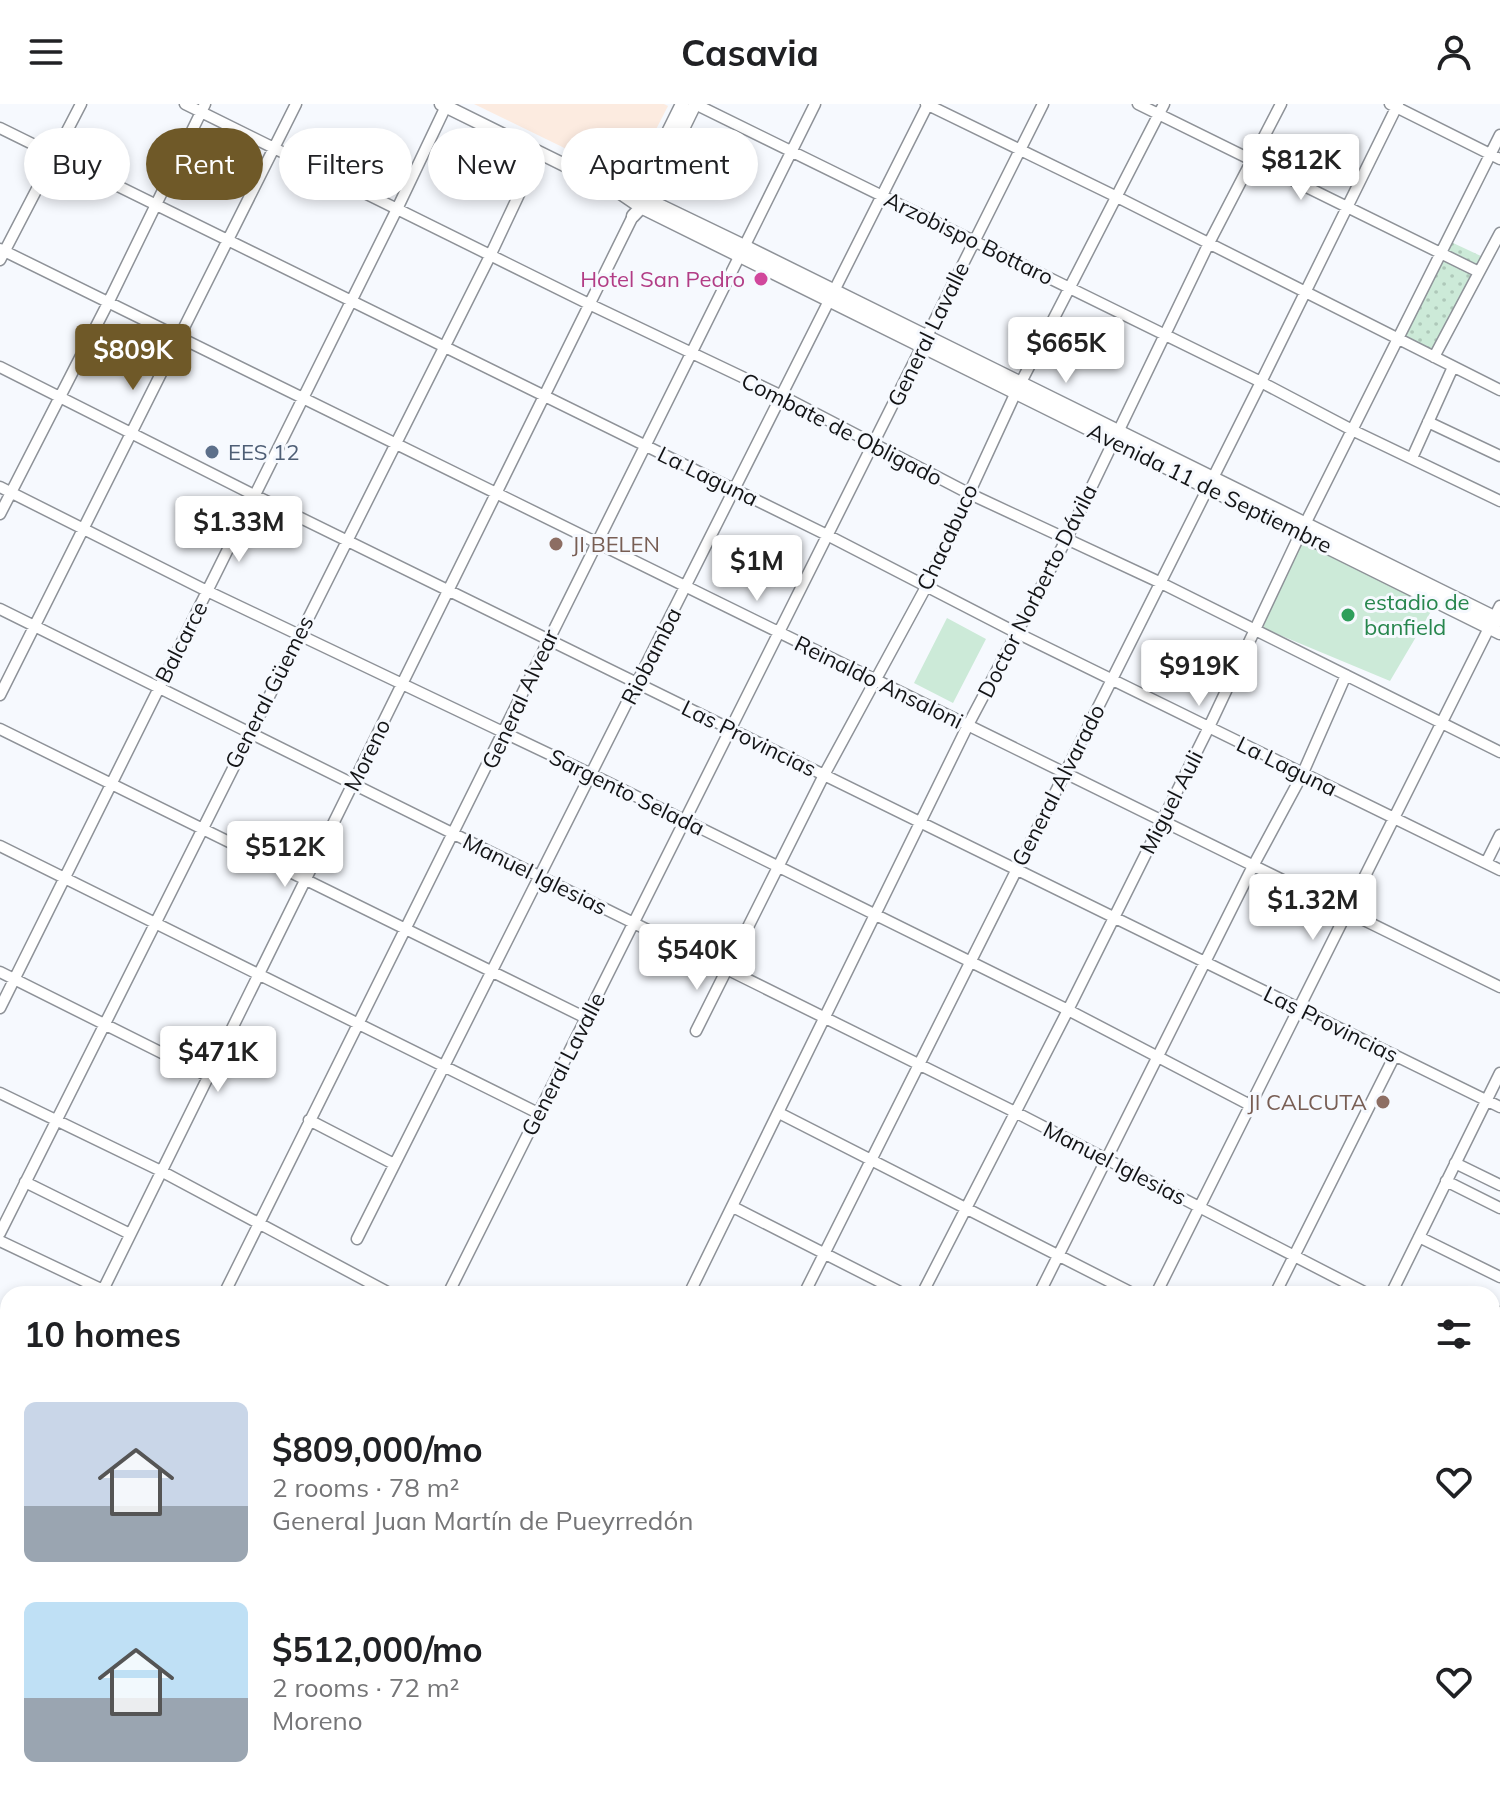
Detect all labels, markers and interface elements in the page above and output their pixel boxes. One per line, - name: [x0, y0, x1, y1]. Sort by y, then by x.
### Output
- icon: menu: [24, 30, 68, 74]
- text: Casavia: [681, 30, 819, 75]
- icon: person: [1432, 30, 1476, 74]
- chip: Buy: [24, 128, 130, 200]
- chip: Rent: [146, 128, 263, 200]
- chip: Filters: [279, 128, 412, 200]
- chip: New: [428, 128, 545, 200]
- chip: Apartment: [561, 128, 758, 200]
- pin: $812K: [1245, 134, 1357, 202]
- text: $812K: [1261, 143, 1341, 176]
- street label: Arzobispo Bottaro: [880, 185, 1058, 291]
- street label: General Lavalle: [881, 257, 975, 411]
- place label: Hotel San Pedro: [580, 265, 745, 293]
- marker: Hotel San Pedro: [752, 270, 770, 288]
- pin: $665K: [1010, 317, 1122, 385]
- pin: $809K: [77, 324, 189, 392]
- text: $665K: [1026, 326, 1106, 359]
- text: $809K: [93, 333, 173, 366]
- street label: Combate de Obligado: [737, 366, 947, 492]
- street label: Avenida 11 de Septiembre: [1083, 417, 1337, 559]
- place label: EES 12: [228, 438, 300, 466]
- street label: La Laguna: [653, 440, 763, 512]
- marker: EES 12: [203, 443, 221, 461]
- street label: Chacabuco: [910, 479, 984, 595]
- street label: Doctor Norberto Dávila: [971, 480, 1103, 702]
- pin: $1.33M: [174, 496, 304, 564]
- text: $1.33M: [193, 505, 285, 538]
- place label: JI BELEN: [572, 530, 660, 558]
- marker: JI BELEN: [547, 535, 565, 553]
- pin: $1M: [718, 535, 796, 603]
- text: $1M: [730, 544, 784, 577]
- place label: estadio de banfield: [1364, 588, 1470, 641]
- street label: Balcarce: [149, 596, 213, 688]
- street label: Riobamba: [615, 603, 687, 709]
- marker: estadio de banfield: [1339, 606, 1357, 624]
- street label: General Güemes: [218, 611, 320, 773]
- street label: General Alvear: [475, 625, 565, 773]
- street label: Reinaldo Ansaloni: [790, 629, 968, 735]
- pin: $919K: [1143, 640, 1255, 708]
- text: $919K: [1159, 649, 1239, 682]
- street label: Las Provincias: [677, 693, 821, 783]
- street label: General Alvarado: [1005, 699, 1111, 871]
- street label: Moreno: [338, 714, 396, 796]
- street label: La Laguna: [1232, 730, 1342, 802]
- street label: Sargento Selada: [545, 742, 709, 842]
- street label: Miguel Auli: [1133, 746, 1209, 858]
- pin: $512K: [229, 821, 341, 889]
- street label: Manuel Iglesias: [458, 827, 612, 921]
- text: $512K: [245, 830, 325, 863]
- pin: $1.32M: [1248, 874, 1378, 942]
- text: $1.32M: [1267, 883, 1359, 916]
- pin: $540K: [641, 924, 753, 992]
- text: $540K: [657, 933, 737, 966]
- street label: Las Provincias: [1259, 979, 1403, 1069]
- street label: General Lavalle: [515, 988, 611, 1140]
- pin: $471K: [162, 1026, 274, 1094]
- text: $471K: [178, 1035, 258, 1068]
- place label: JI CALCUTA: [1247, 1088, 1367, 1116]
- marker: JI CALCUTA: [1374, 1093, 1392, 1111]
- street label: Manuel Iglesias: [1039, 1115, 1191, 1211]
- icon: filters: [1432, 1312, 1476, 1356]
- text: 10 homes: [24, 1313, 181, 1356]
- text: $809,000/mo: [272, 1428, 483, 1471]
- icon: home: [88, 1434, 184, 1530]
- icon: heart: [1432, 1460, 1476, 1504]
- text: 2 rooms · 78 m²: [272, 1471, 459, 1504]
- text: General Juan Martín de Pueyrredón: [272, 1504, 694, 1537]
- text: $512,000/mo: [272, 1628, 483, 1671]
- icon: home: [88, 1634, 184, 1730]
- icon: heart: [1432, 1660, 1476, 1704]
- text: 2 rooms · 72 m²: [272, 1671, 459, 1704]
- text: Moreno: [272, 1704, 363, 1737]

